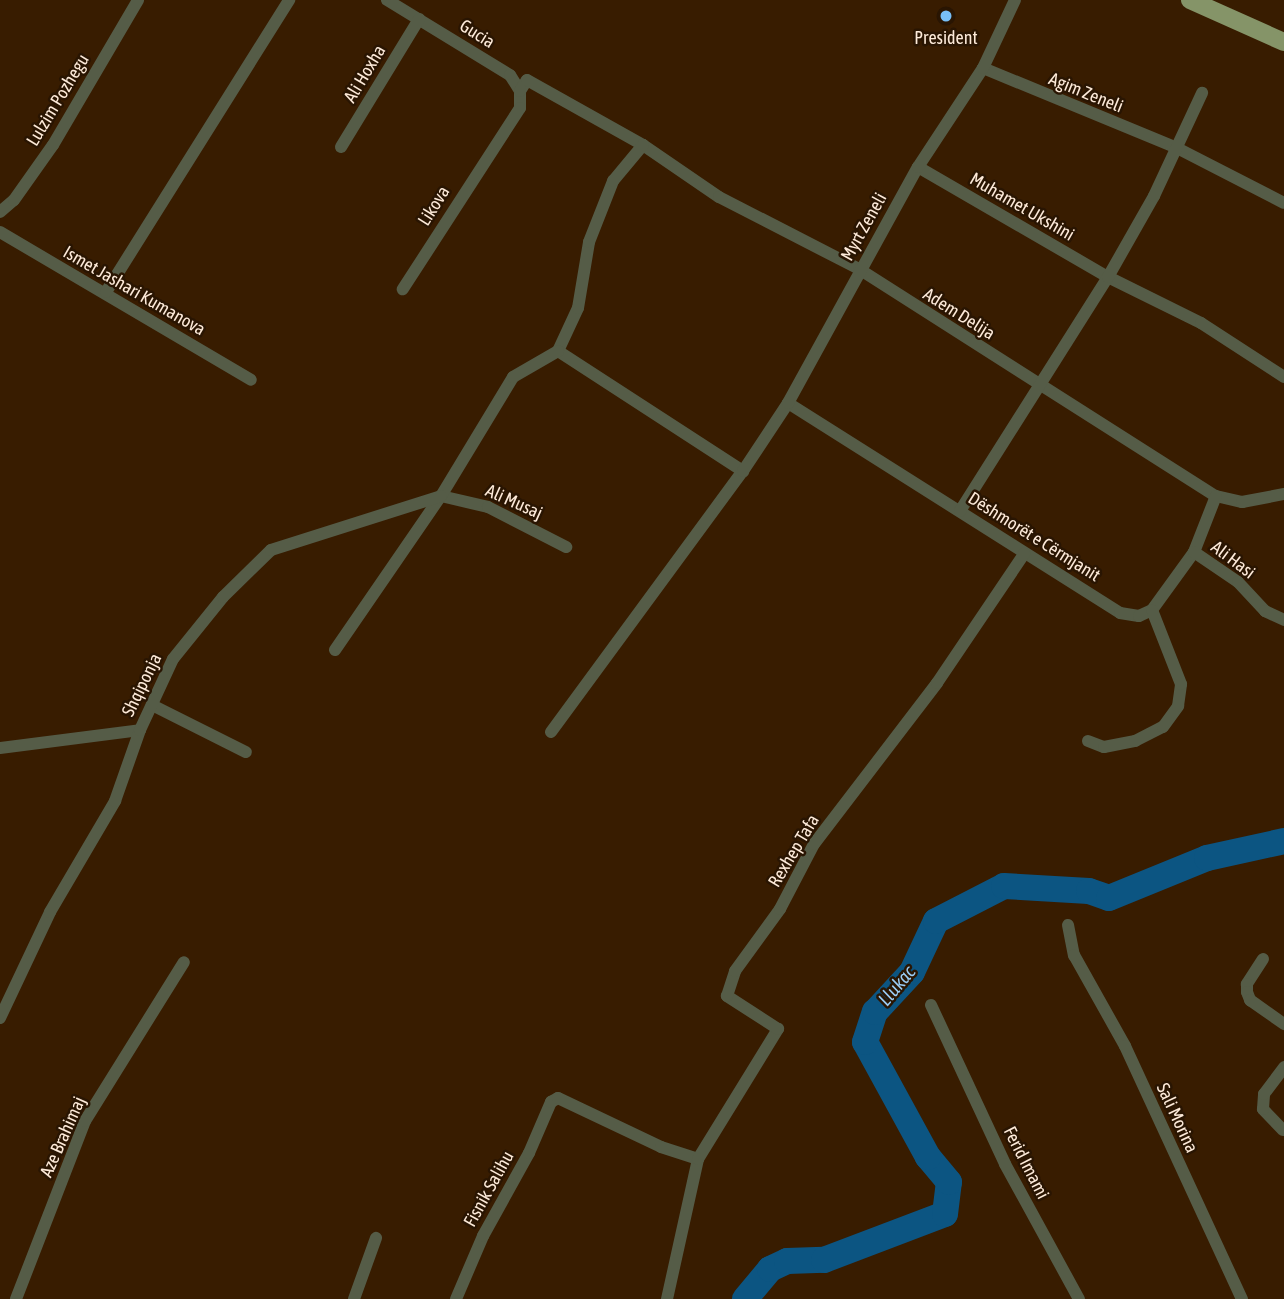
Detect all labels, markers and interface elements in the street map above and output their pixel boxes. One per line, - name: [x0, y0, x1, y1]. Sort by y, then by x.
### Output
- marker: President: [938, 8, 954, 24]
- street label: Gucia: [455, 15, 499, 53]
- place label: President: [914, 27, 978, 49]
- street label: Ali Hoxha: [339, 41, 391, 107]
- street label: Lulzim Pozhegu: [22, 50, 94, 150]
- street label: Agim Zeneli: [1046, 68, 1126, 118]
- street label: Muhamet Ukshini: [966, 168, 1078, 246]
- street label: Likova: [414, 182, 454, 230]
- street label: Myrt Zeneli: [837, 189, 891, 265]
- street label: Ismet Jashari Kumanova: [59, 242, 209, 340]
- street label: Adem Delija: [919, 283, 999, 345]
- street label: Ali Musaj: [482, 480, 546, 524]
- street label: Dëshmorët e Cërmjanit: [964, 488, 1104, 586]
- street label: Ali Hasi: [1207, 536, 1259, 584]
- street label: Shqiponja: [118, 650, 166, 720]
- street label: Rexhep Tafa: [764, 811, 824, 891]
- water label: Llukac: [874, 961, 920, 1011]
- street label: Sali Morina: [1151, 1080, 1203, 1156]
- street label: Aze Brahimaj: [36, 1093, 90, 1181]
- street label: Ferid Imami: [999, 1123, 1053, 1203]
- street label: Fisnik Salihu: [459, 1147, 519, 1231]

